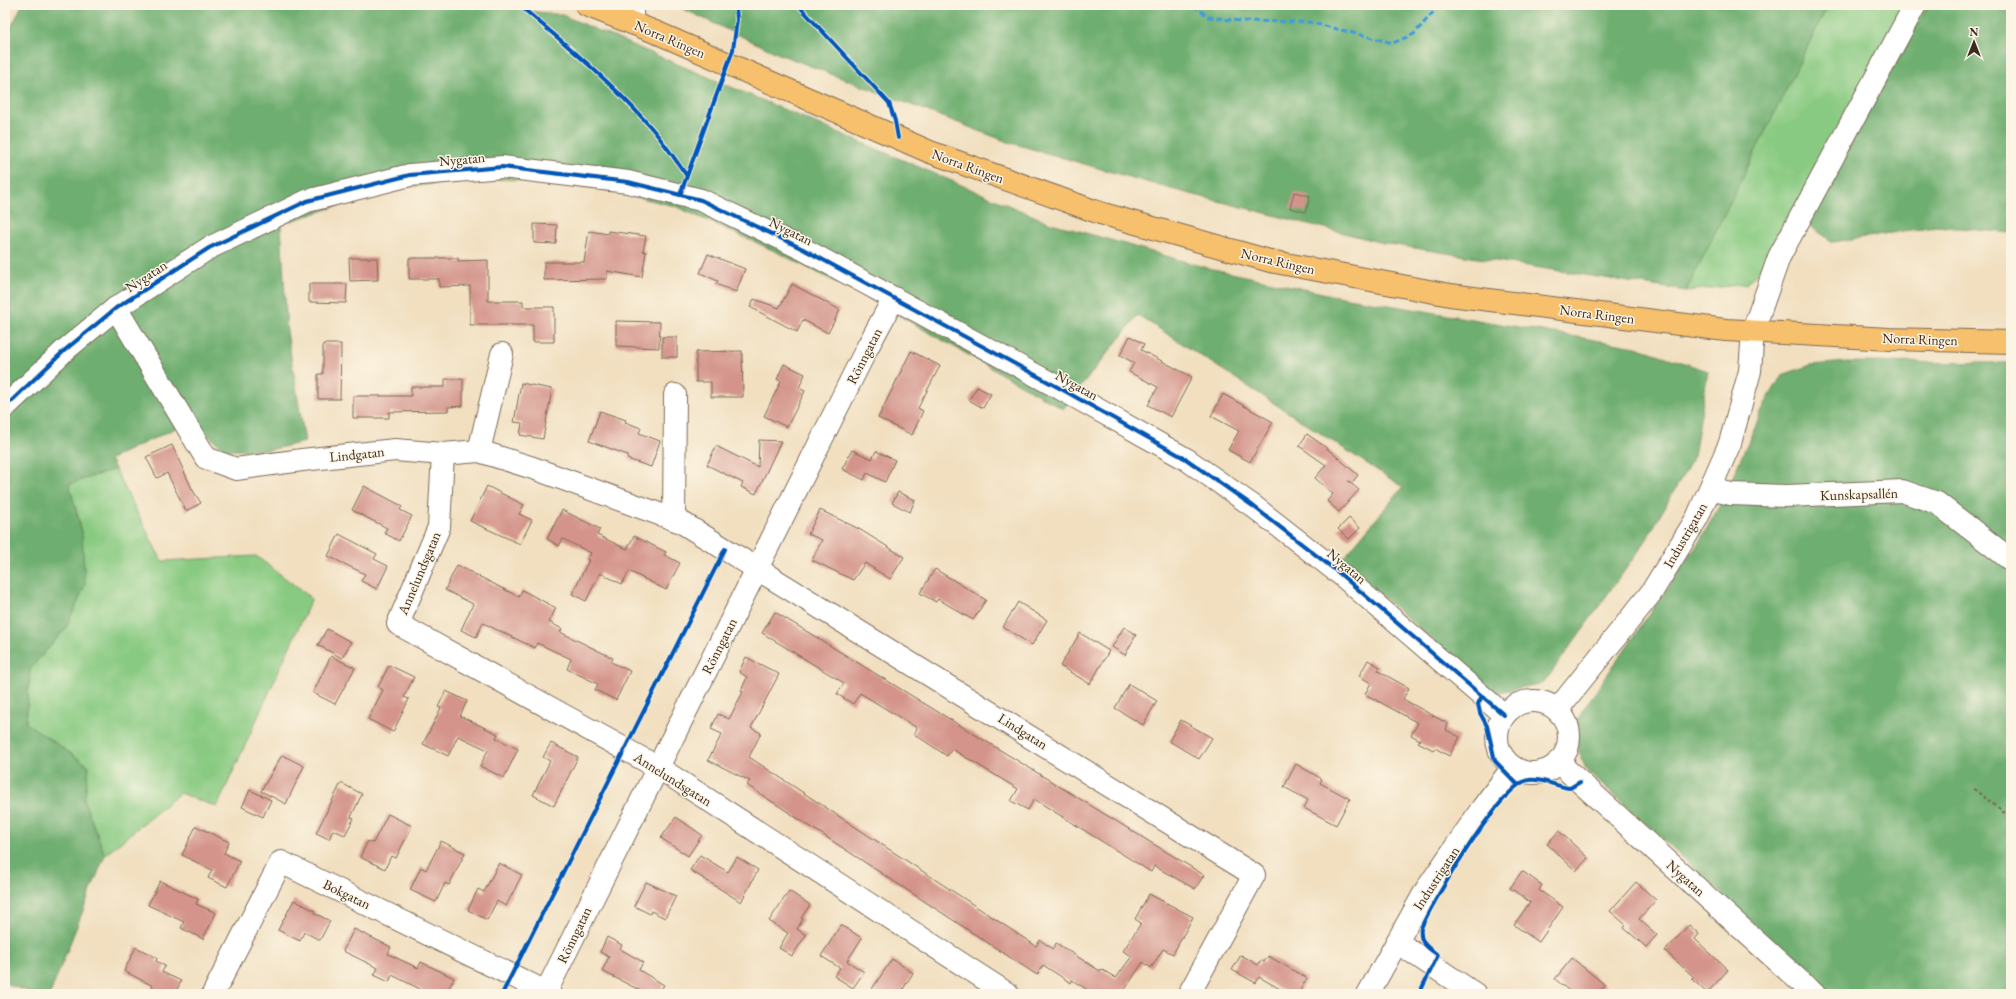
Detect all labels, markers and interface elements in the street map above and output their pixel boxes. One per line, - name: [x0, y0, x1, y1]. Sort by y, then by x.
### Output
- street label: Norra Ringen: [632, 16, 709, 62]
- north arrow: [1954, 22, 1994, 62]
- text: N: [1970, 25, 1979, 39]
- street label: Norra Ringen: [929, 145, 1007, 188]
- street label: Nygatan: [438, 148, 486, 170]
- street label: Nygatan: [766, 213, 816, 249]
- street label: Norra Ringen: [1239, 244, 1317, 278]
- street label: Nygatan: [122, 256, 171, 296]
- street label: Norra Ringen: [1558, 300, 1636, 328]
- street label: Rönngatan: [842, 324, 886, 387]
- street label: Norra Ringen: [1882, 329, 1959, 349]
- street label: Nygatan: [1052, 366, 1102, 404]
- street label: Lindgatan: [329, 442, 386, 466]
- street label: Kunskapsallén: [1820, 484, 1899, 504]
- street label: Industrigatan: [1659, 499, 1711, 571]
- street label: Annelundsgatan: [393, 528, 445, 618]
- street label: Nygatan: [1323, 544, 1371, 588]
- street label: Rönngatan: [697, 614, 741, 677]
- street label: Lindgatan: [995, 709, 1052, 754]
- street label: Annelundsgatan: [630, 747, 716, 810]
- street label: Industrigatan: [1409, 842, 1464, 913]
- street label: Nygatan: [1663, 856, 1710, 901]
- street label: Bokgatan: [320, 875, 374, 913]
- street label: Rönngatan: [553, 903, 596, 966]

